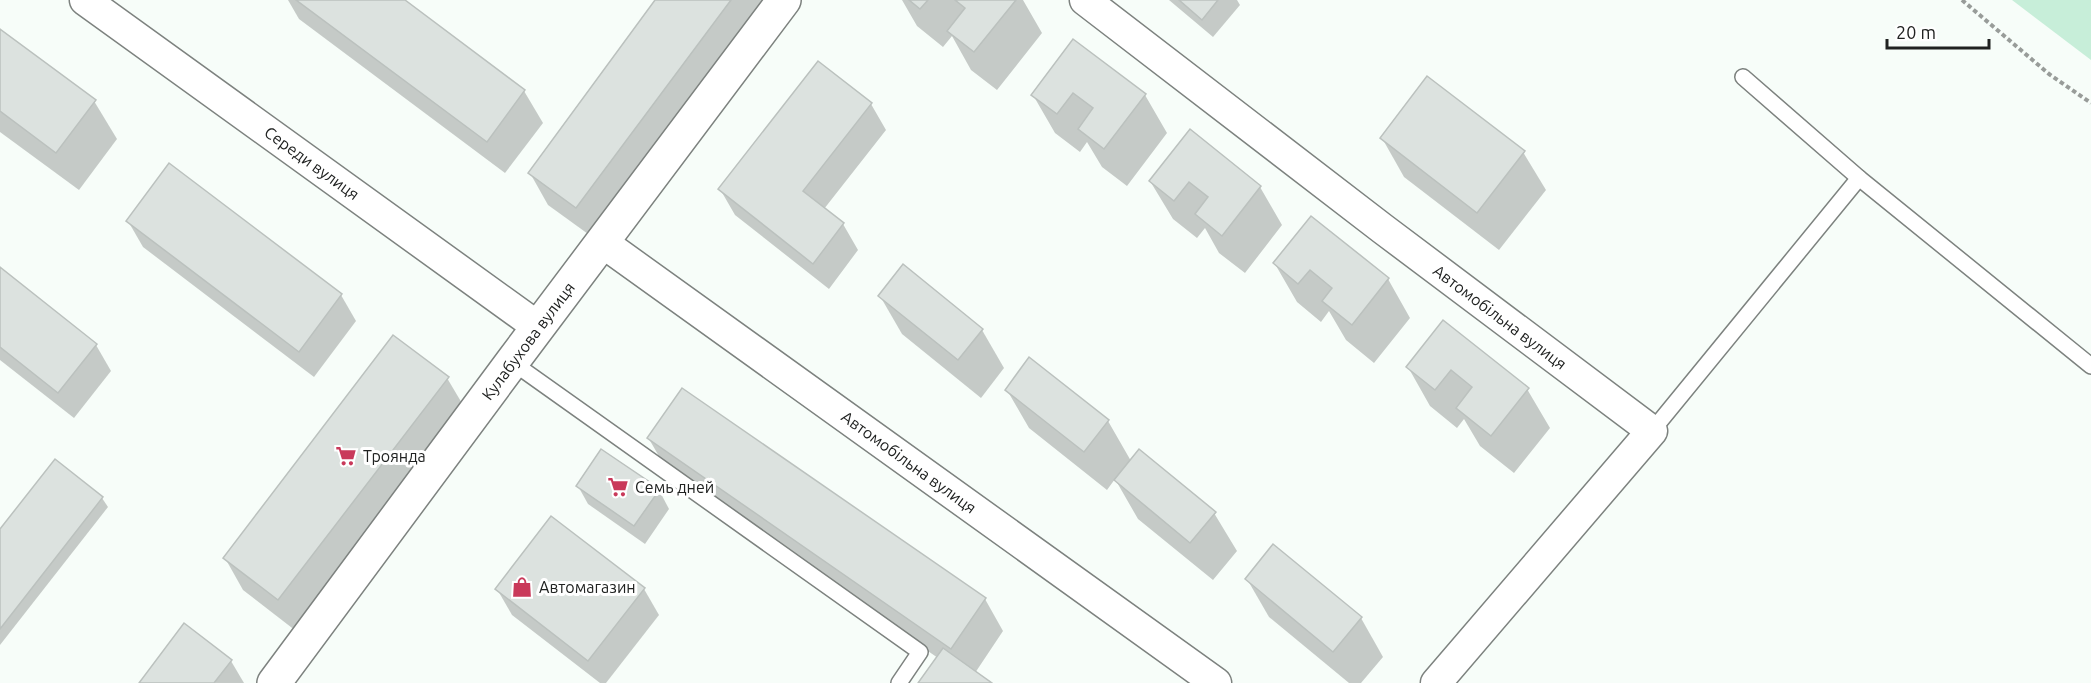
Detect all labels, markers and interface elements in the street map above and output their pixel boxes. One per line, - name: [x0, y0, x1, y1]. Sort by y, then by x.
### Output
- scale bar: [1887, 12, 1989, 50]
- text: 20 m: [1896, 22, 1936, 42]
- street label: Середи вулиця: [261, 123, 363, 203]
- street label: Автомобільна вулиця: [1430, 261, 1570, 373]
- street label: Кулабухова вулиця: [478, 279, 578, 403]
- street label: Автомобільна вулиця: [838, 407, 980, 517]
- supermarket icon: Троянда: [334, 444, 358, 468]
- place label: Троянда: [363, 447, 426, 465]
- supermarket icon: Семь дней: [606, 475, 630, 499]
- place label: Семь дней: [635, 478, 714, 496]
- shop icon: Автомагазин: [510, 575, 534, 599]
- place label: Автомагазин: [539, 578, 636, 596]

